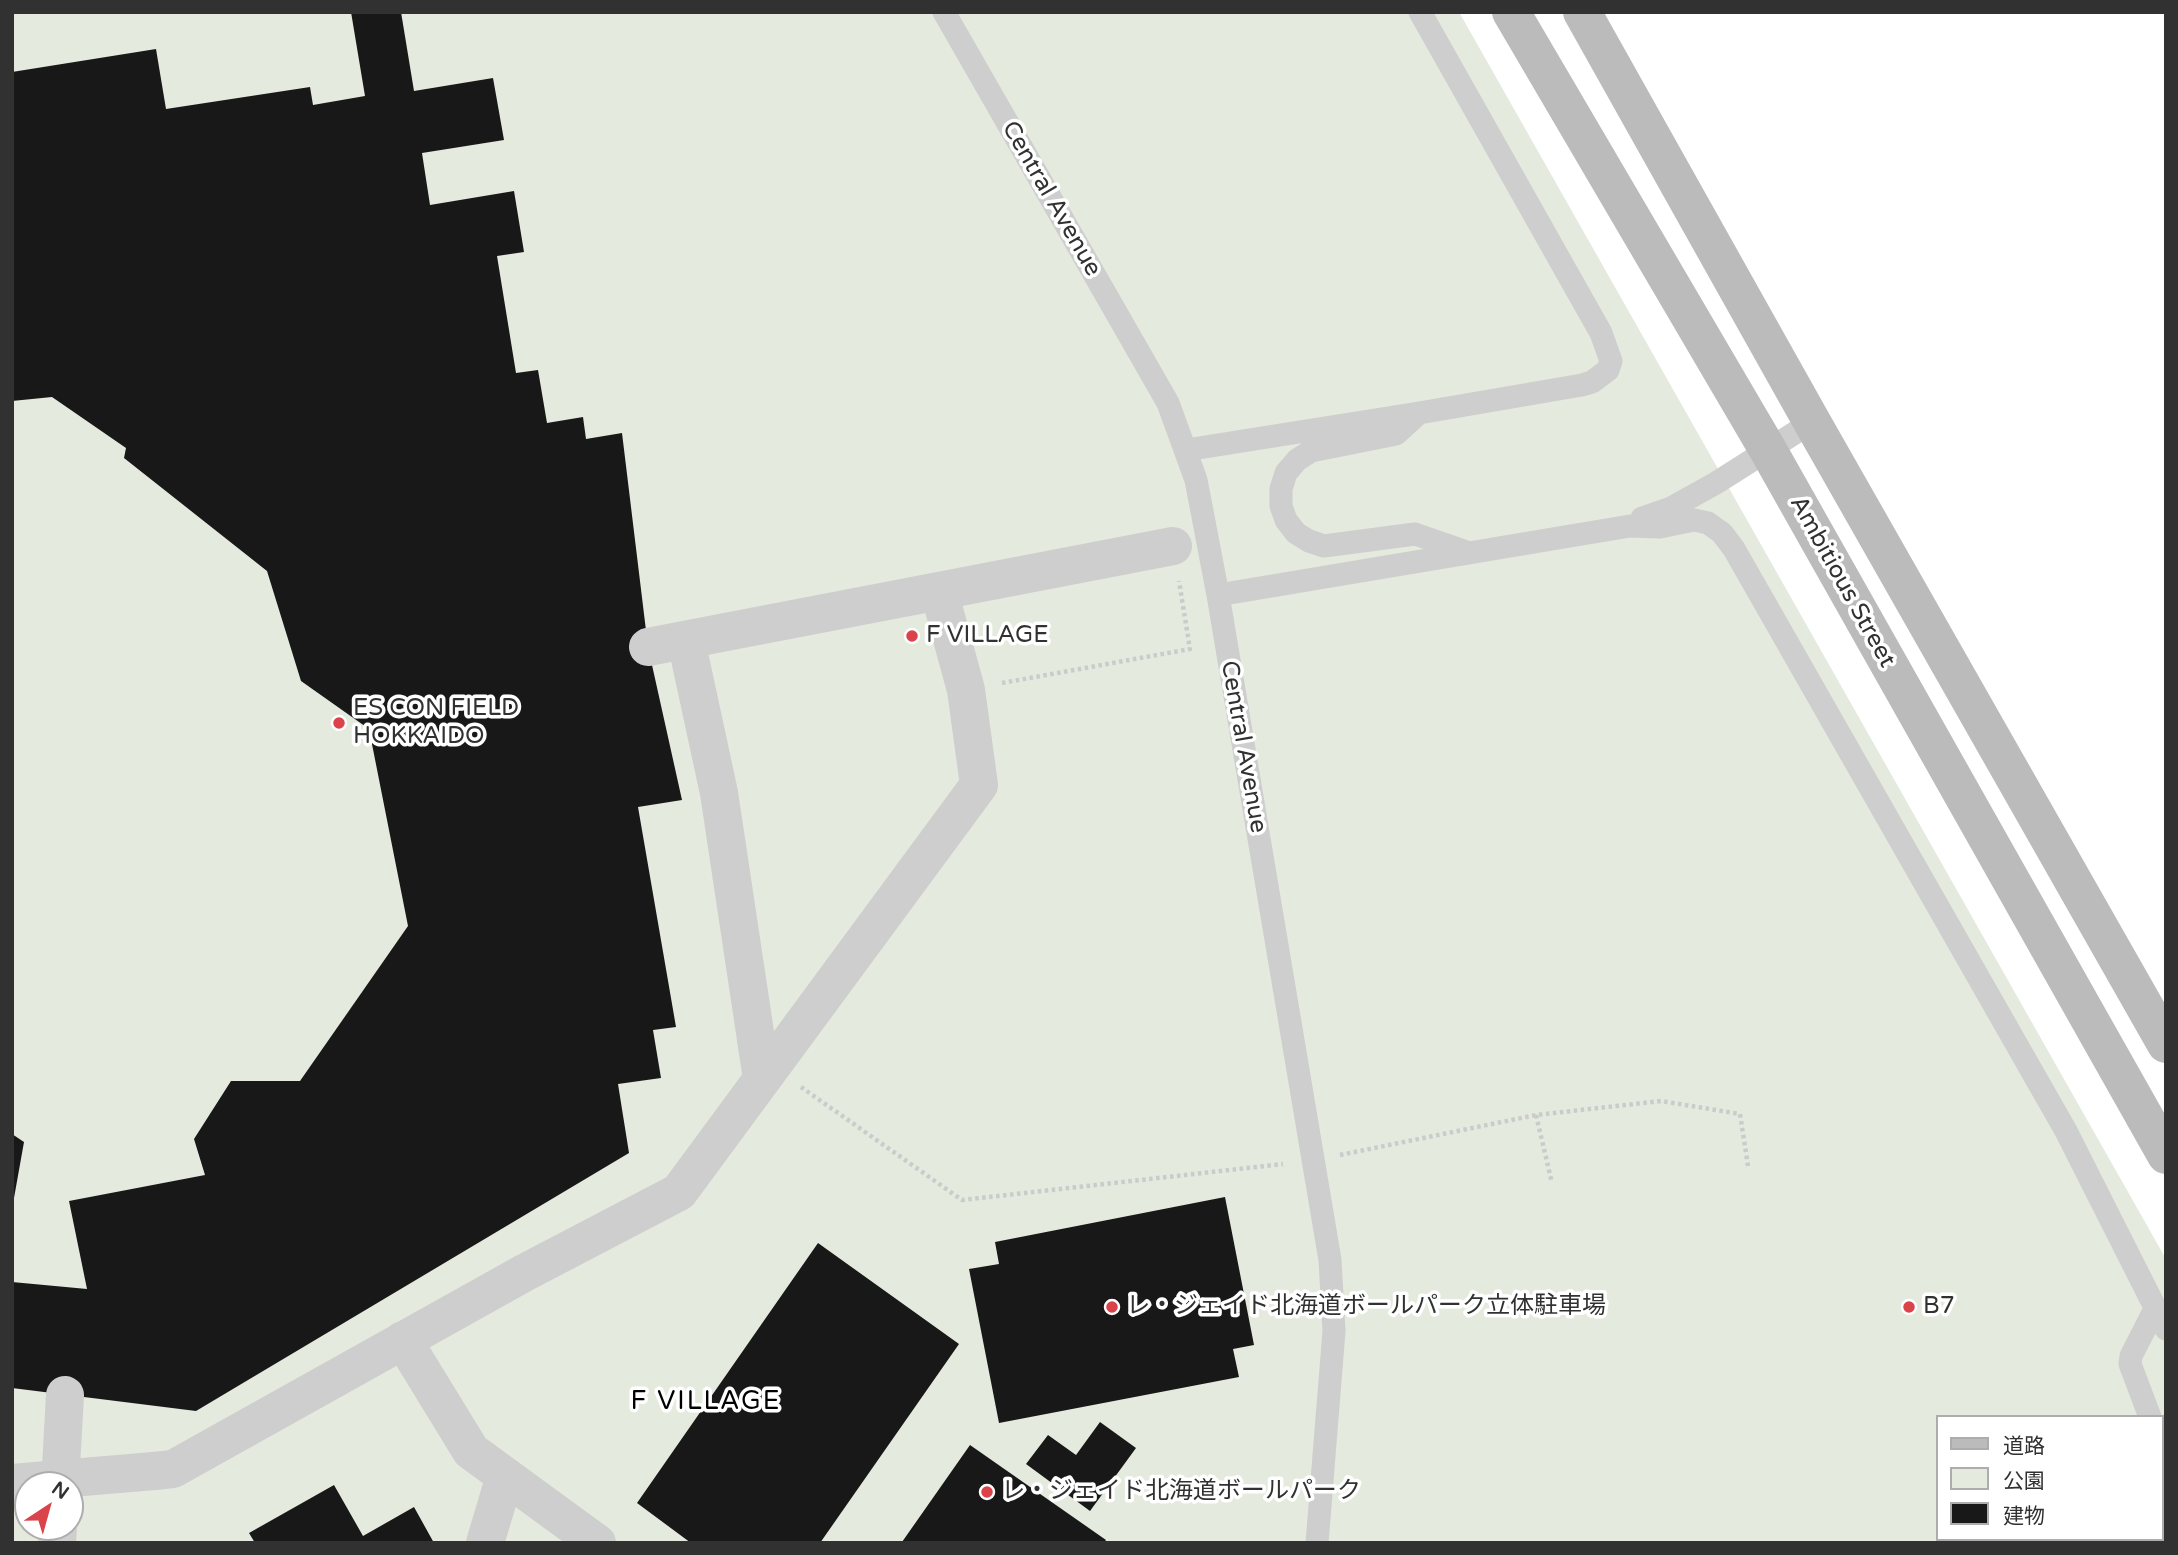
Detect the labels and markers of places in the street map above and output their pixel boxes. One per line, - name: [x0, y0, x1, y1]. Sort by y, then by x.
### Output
- place label: F VILLAGE: [926, 622, 1049, 650]
- marker: F VILLAGE: [904, 628, 920, 644]
- place label: ES CON FIELD HOKKAIDO: [353, 695, 519, 751]
- marker: ES CON FIELD HOKKAIDO: [331, 715, 347, 731]
- place label: レ・ジェイド北海道ボールパーク立体駐車場: [1126, 1293, 1606, 1321]
- place label: B7: [1923, 1293, 1955, 1321]
- marker: レ・ジェイド北海道ボールパーク立体駐車場: [1104, 1299, 1120, 1315]
- marker: B7: [1901, 1299, 1917, 1315]
- place label: レ・ジェイド北海道ボールパーク: [1001, 1478, 1361, 1506]
- marker: レ・ジェイド北海道ボールパーク: [979, 1484, 995, 1500]

